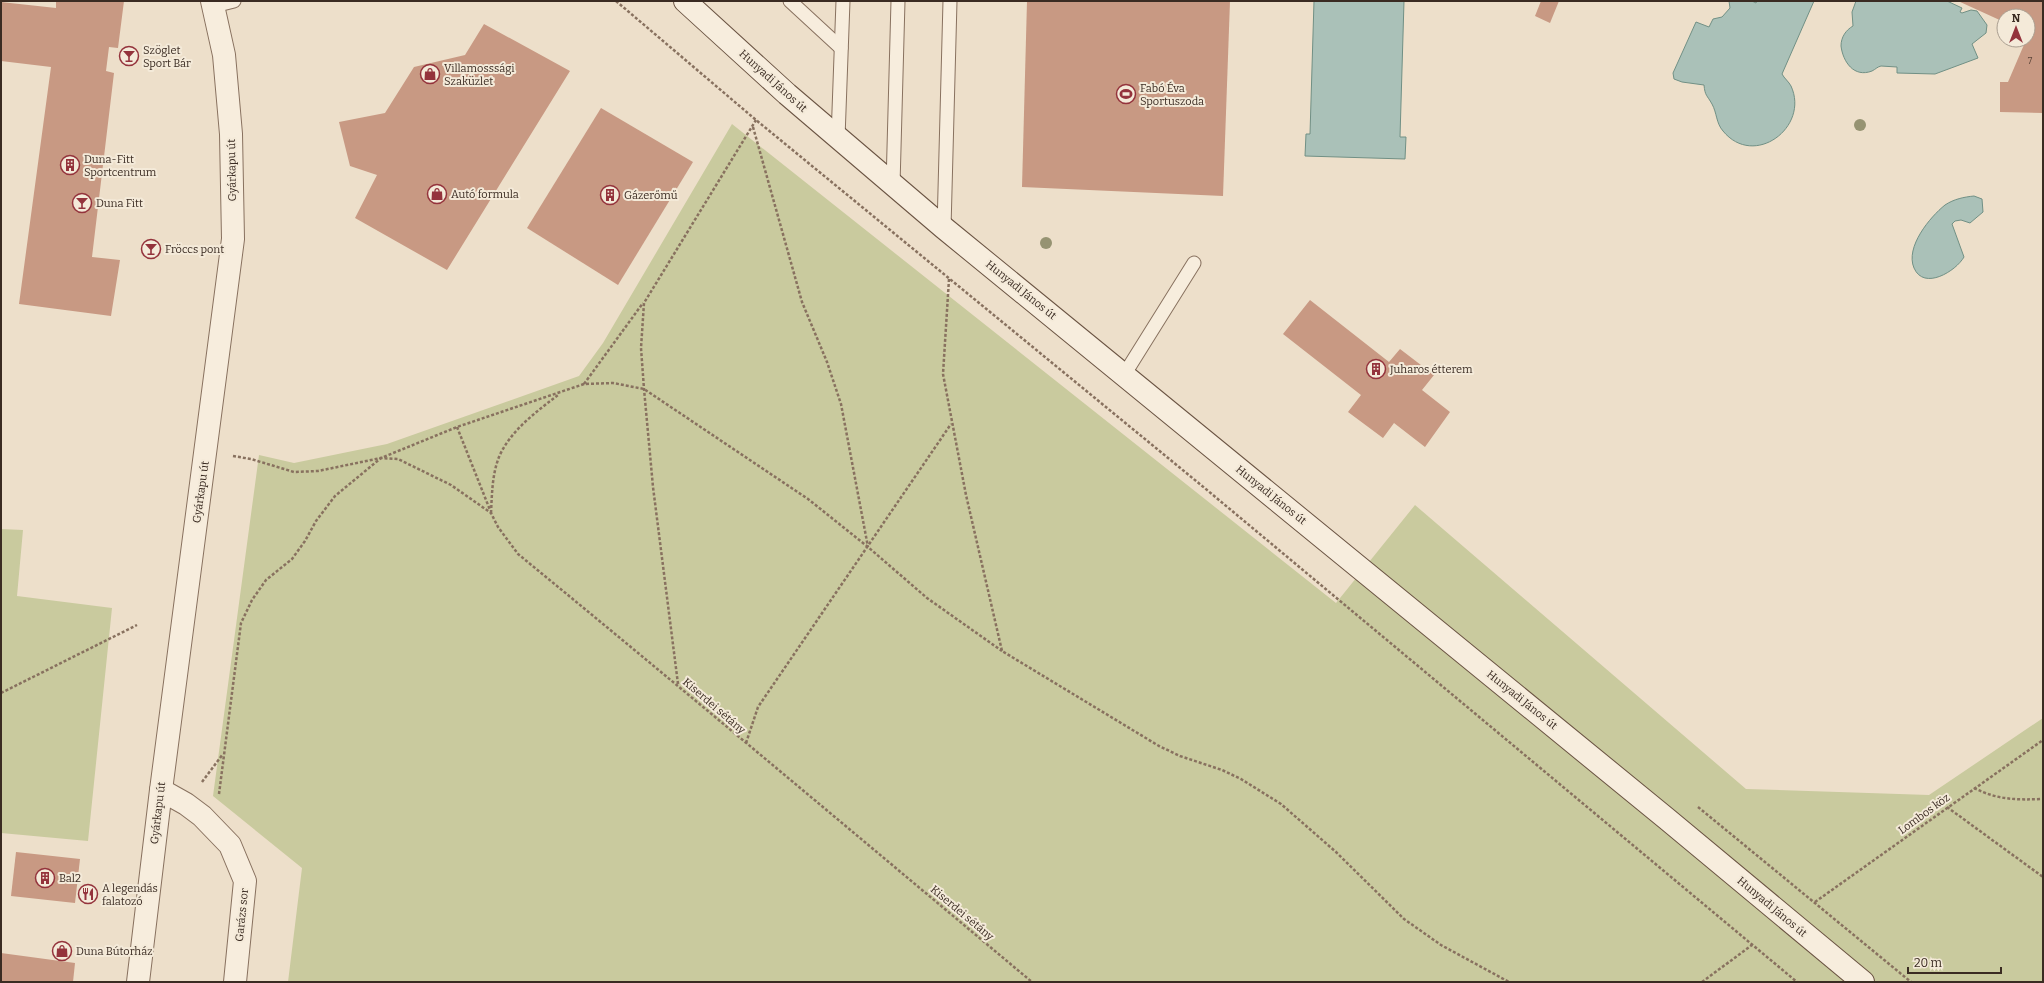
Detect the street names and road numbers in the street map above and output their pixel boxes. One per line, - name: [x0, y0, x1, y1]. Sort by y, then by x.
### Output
- street label: Hunyadi János út: [736, 47, 810, 115]
- street label: Gyárkapu út: [225, 139, 239, 201]
- street label: Hunyadi János út: [983, 258, 1059, 322]
- street label: Gyárkapu út: [190, 460, 212, 524]
- street label: Hunyadi János út: [1233, 463, 1309, 527]
- street label: Hunyadi János út: [1484, 668, 1560, 732]
- street label: Kiserdei sétány: [680, 675, 748, 737]
- street label: Gyárkapu út: [148, 781, 168, 845]
- street label: Lombos köz: [1896, 791, 1952, 837]
- street label: Hunyadi János út: [1735, 874, 1809, 940]
- street label: Kiserdei sétány: [928, 883, 996, 943]
- street label: Garázs sor: [233, 888, 251, 942]

